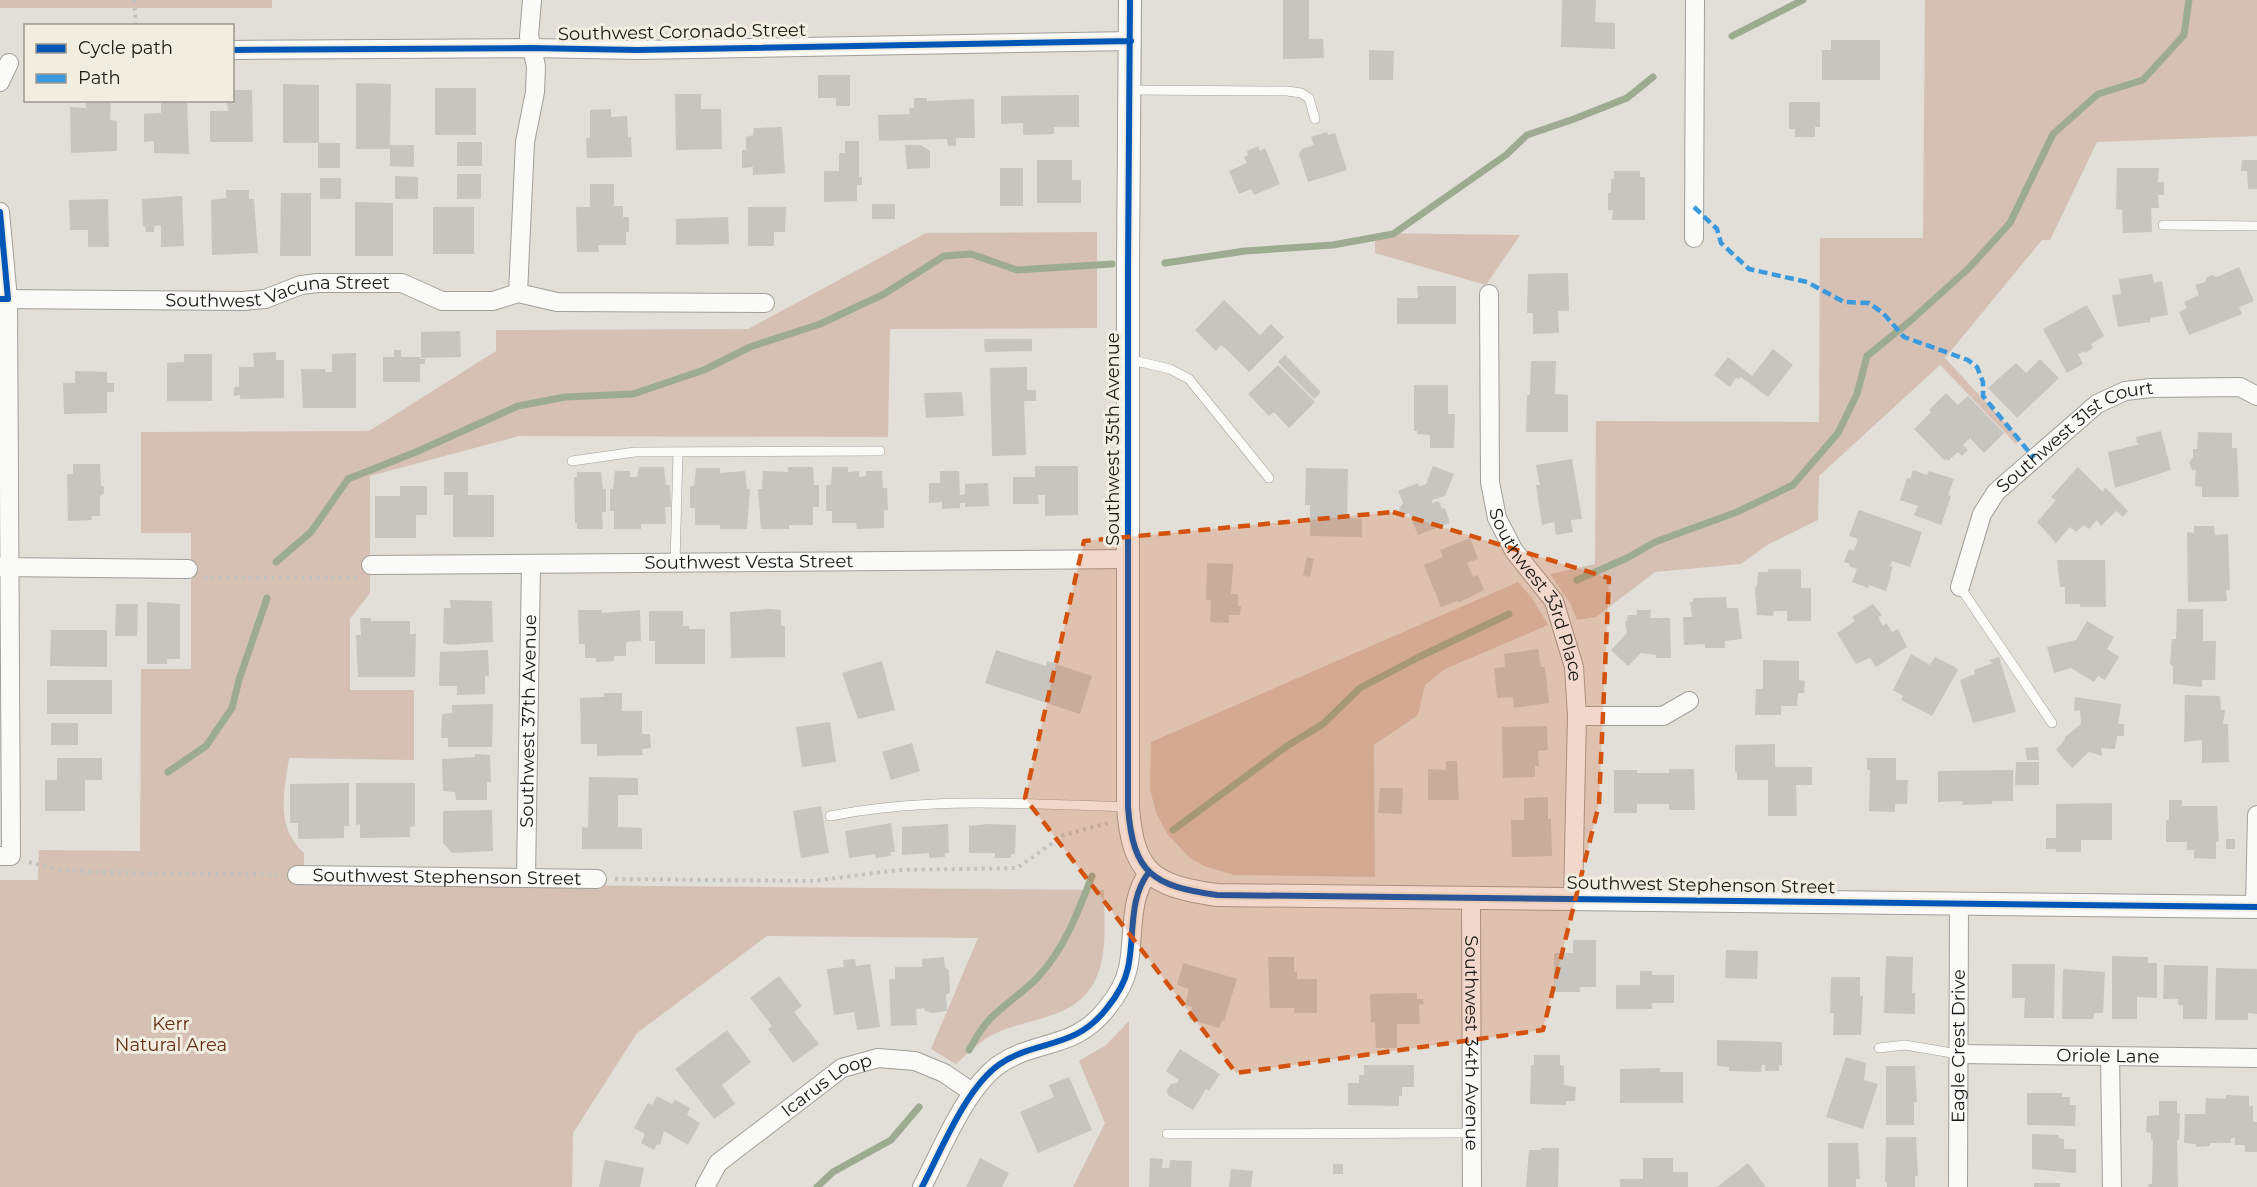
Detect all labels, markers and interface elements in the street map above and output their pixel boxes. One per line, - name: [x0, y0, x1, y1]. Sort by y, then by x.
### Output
- street label: Southwest Coronado Street: [558, 19, 806, 45]
- legend: [24, 24, 234, 102]
- text: Cycle path: [78, 37, 173, 59]
- text: Path: [78, 67, 121, 89]
- street label: Southwest Vacuna Street: [165, 272, 390, 312]
- street label: Southwest 35th Avenue: [1102, 332, 1124, 546]
- street label: Southwest 31st Court: [1992, 377, 2154, 498]
- street label: Southwest 33rd Place: [1484, 506, 1586, 682]
- street label: Southwest Vesta Street: [644, 550, 854, 574]
- street label: Southwest 37th Avenue: [516, 614, 541, 828]
- street label: Southwest Stephenson Street: [312, 864, 582, 890]
- street label: Southwest Stephenson Street: [1566, 872, 1836, 898]
- street label: Southwest 34th Avenue: [1460, 935, 1483, 1151]
- street label: Eagle Crest Drive: [1947, 969, 1970, 1123]
- park label: Kerr Natural Area: [115, 1013, 227, 1056]
- street label: Oriole Lane: [2056, 1044, 2160, 1068]
- street label: Icarus Loop: [777, 1049, 874, 1122]

